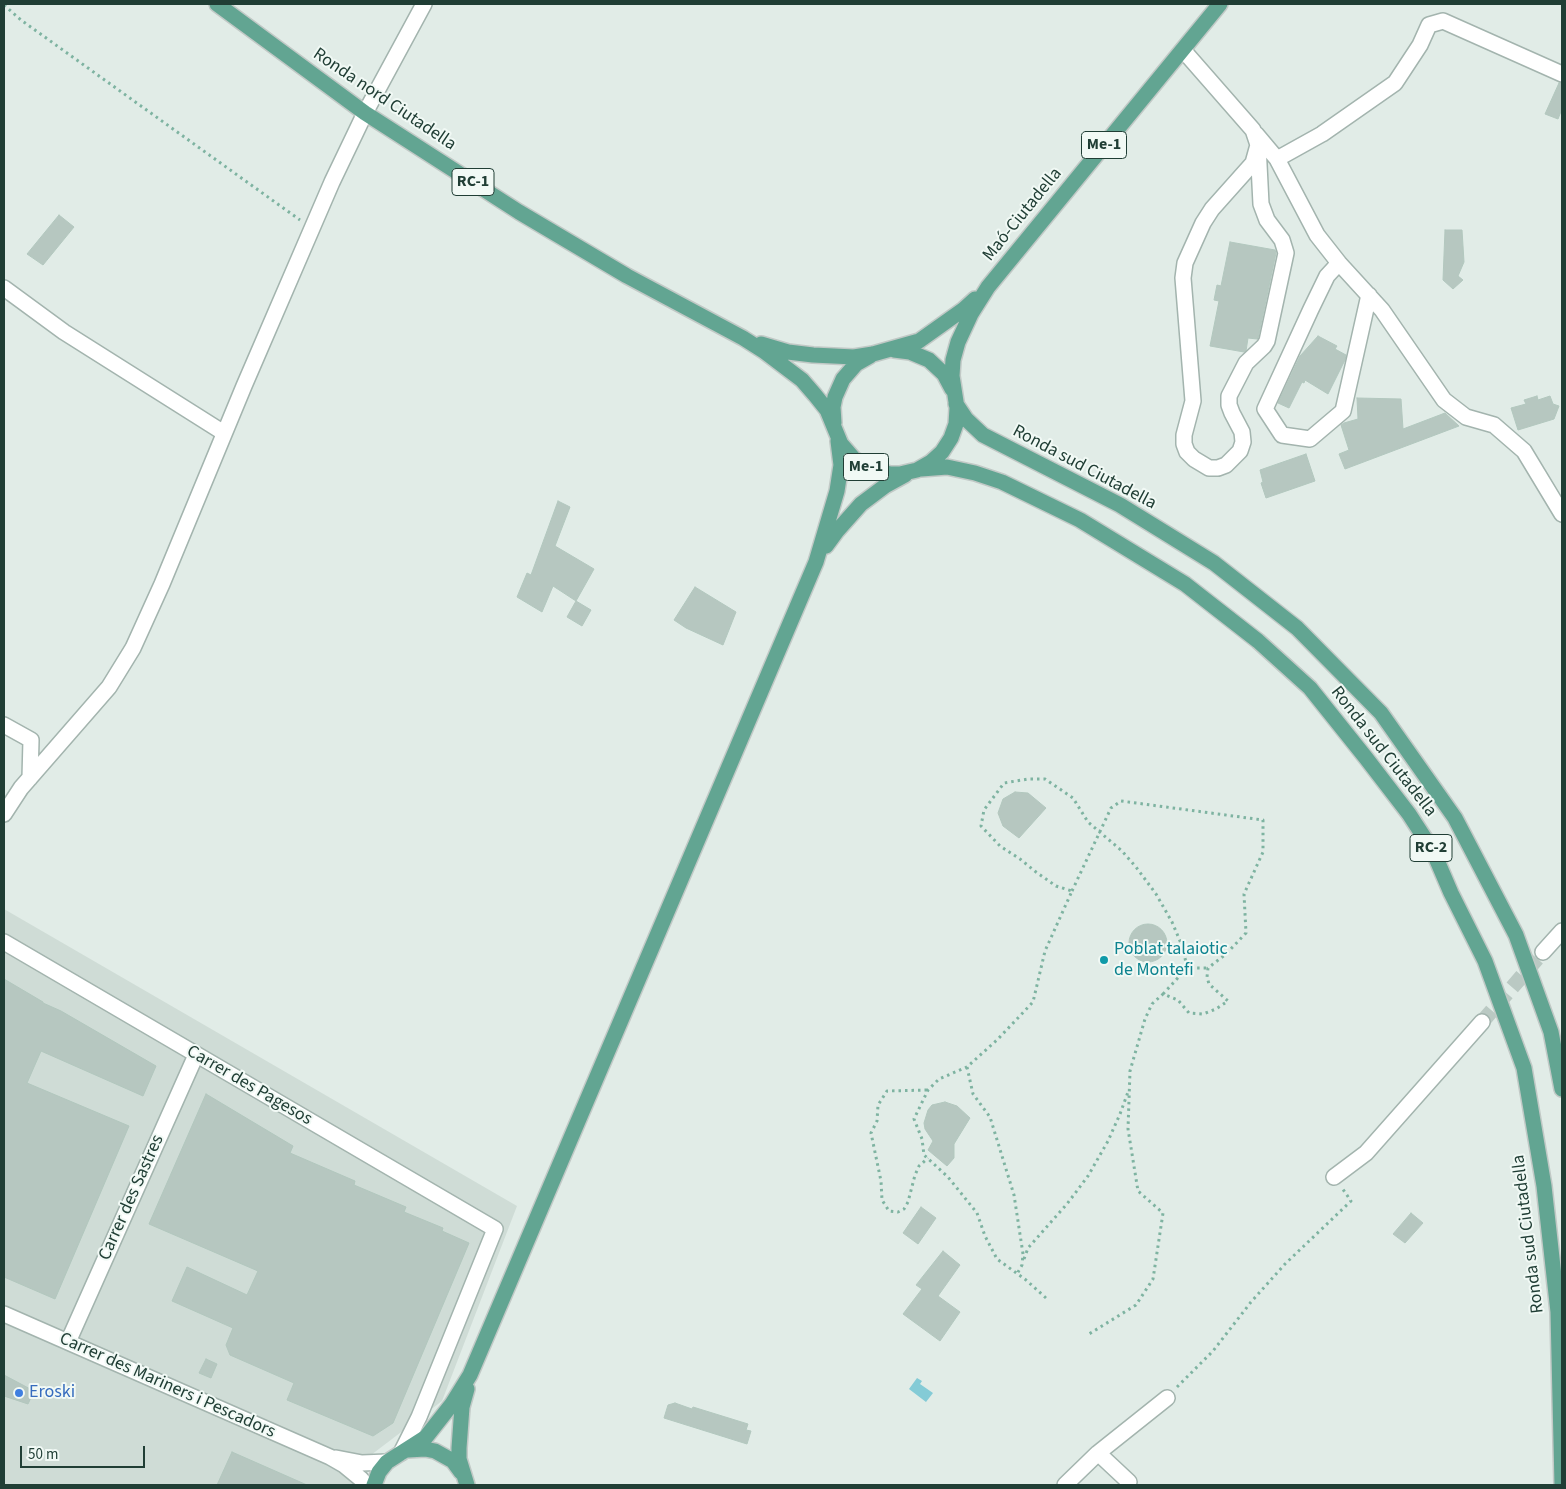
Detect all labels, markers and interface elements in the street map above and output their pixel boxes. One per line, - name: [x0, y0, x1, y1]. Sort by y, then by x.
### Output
- street label: Ronda nord Ciutadella: [308, 44, 460, 156]
- road number: Me-1: [1082, 132, 1126, 158]
- street label: Maó-Ciutadella: [979, 164, 1067, 266]
- road number: RC-1: [452, 168, 494, 196]
- street label: Ronda sud Ciutadella: [1008, 421, 1160, 515]
- road number: Me-1: [844, 454, 888, 481]
- street label: Ronda sud Ciutadella: [1325, 682, 1441, 822]
- road number: RC-2: [1410, 834, 1452, 861]
- place label: Poblat talaiotic de Montefi: [1114, 939, 1228, 982]
- marker: Poblat talaiotic de Montefi: [1098, 954, 1110, 966]
- street label: Carrer des Pagesos: [182, 1041, 316, 1131]
- street label: Carrer des Sastres: [95, 1132, 169, 1264]
- street label: Ronda sud Ciutadella: [1509, 1153, 1549, 1315]
- street label: Carrer des Mariners i Pescadors: [56, 1328, 278, 1444]
- place label: Eroski: [29, 1382, 75, 1404]
- marker: Eroski: [13, 1387, 25, 1399]
- scale bar: [22, 1436, 148, 1468]
- text: 50 m: [28, 1444, 58, 1465]

